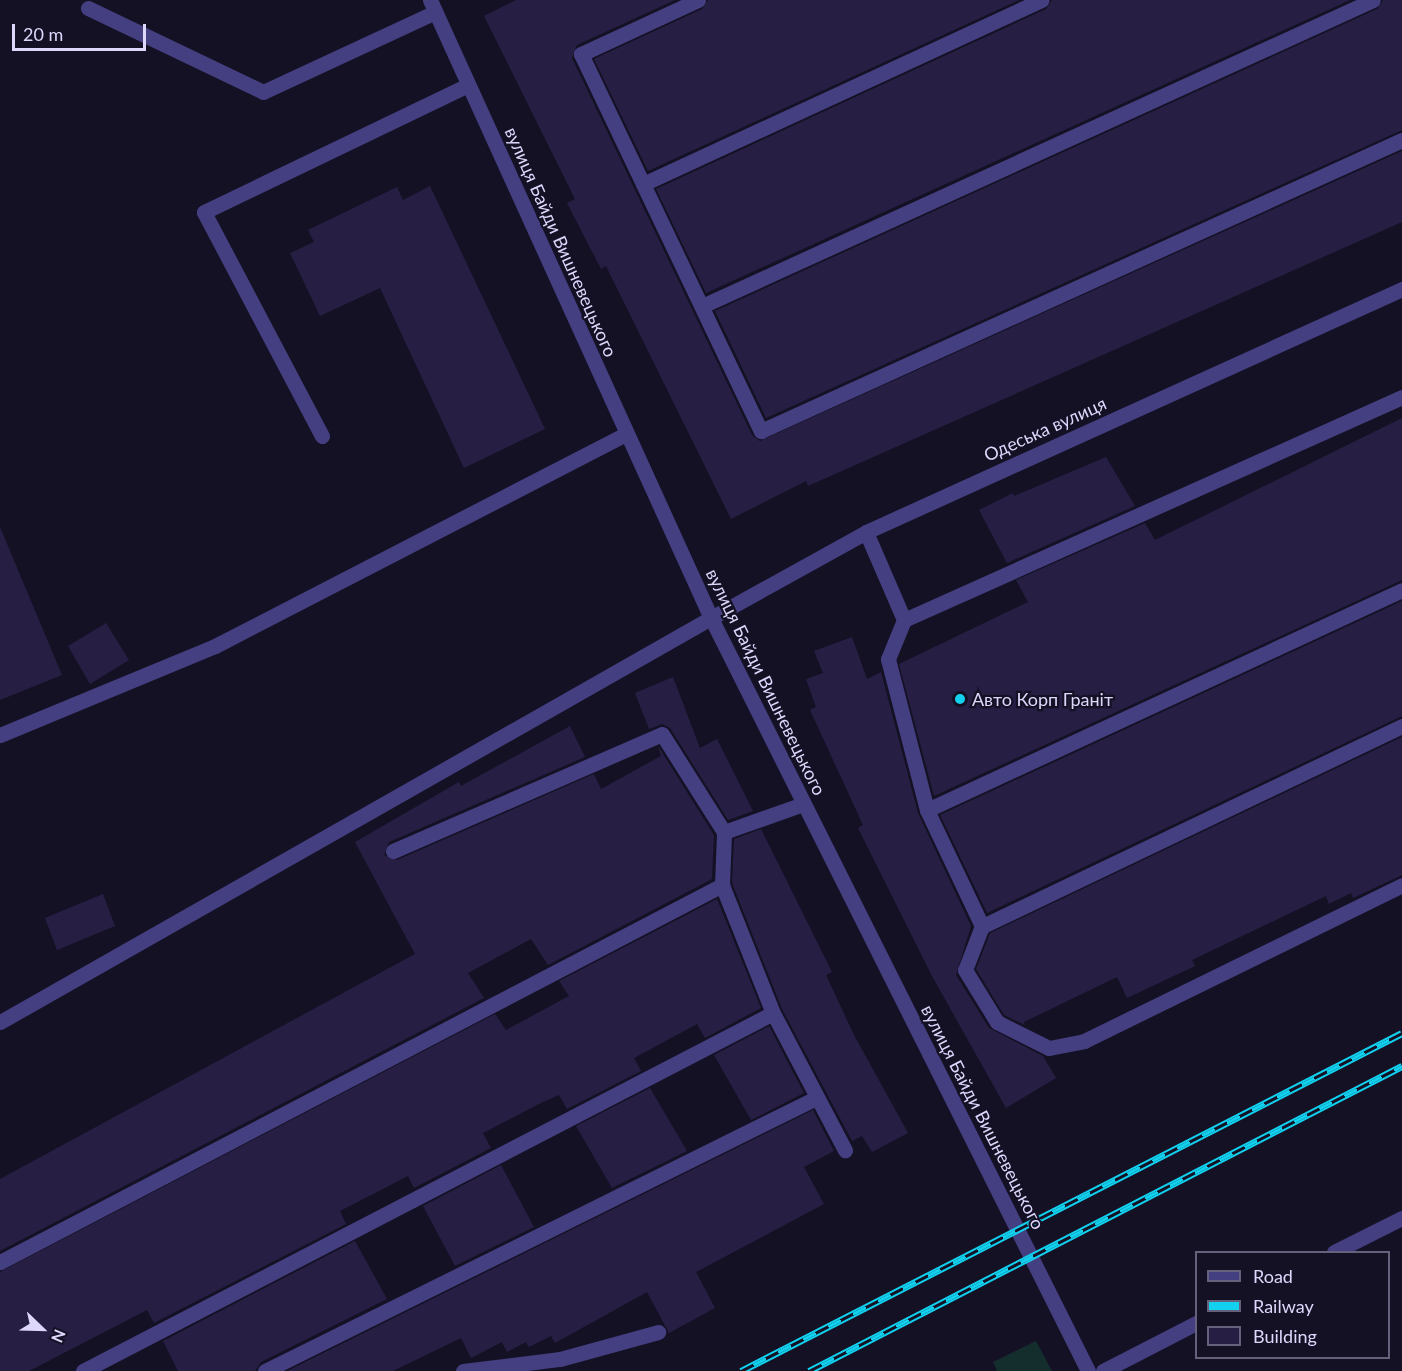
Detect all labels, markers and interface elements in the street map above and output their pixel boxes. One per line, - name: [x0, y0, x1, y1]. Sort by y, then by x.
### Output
- scale bar: [15, 12, 148, 50]
- text: 20 m: [23, 23, 63, 45]
- street label: вулиця Байди Вишневецького: [500, 124, 622, 360]
- street label: Одеська вулиця: [980, 392, 1110, 466]
- street label: вулиця Байди Вишневецького: [702, 565, 830, 799]
- place label: Авто Корп Граніт: [972, 688, 1113, 710]
- marker: Авто Корп Граніт: [953, 692, 967, 706]
- street label: вулиця Байди Вишневецького: [917, 1001, 1049, 1233]
- legend: [1195, 1251, 1390, 1359]
- text: Road: [1253, 1265, 1293, 1287]
- text: Railway: [1253, 1295, 1314, 1317]
- north arrow: [12, 1299, 72, 1359]
- text: Building: [1253, 1325, 1317, 1347]
- text: N: [48, 1327, 70, 1346]

